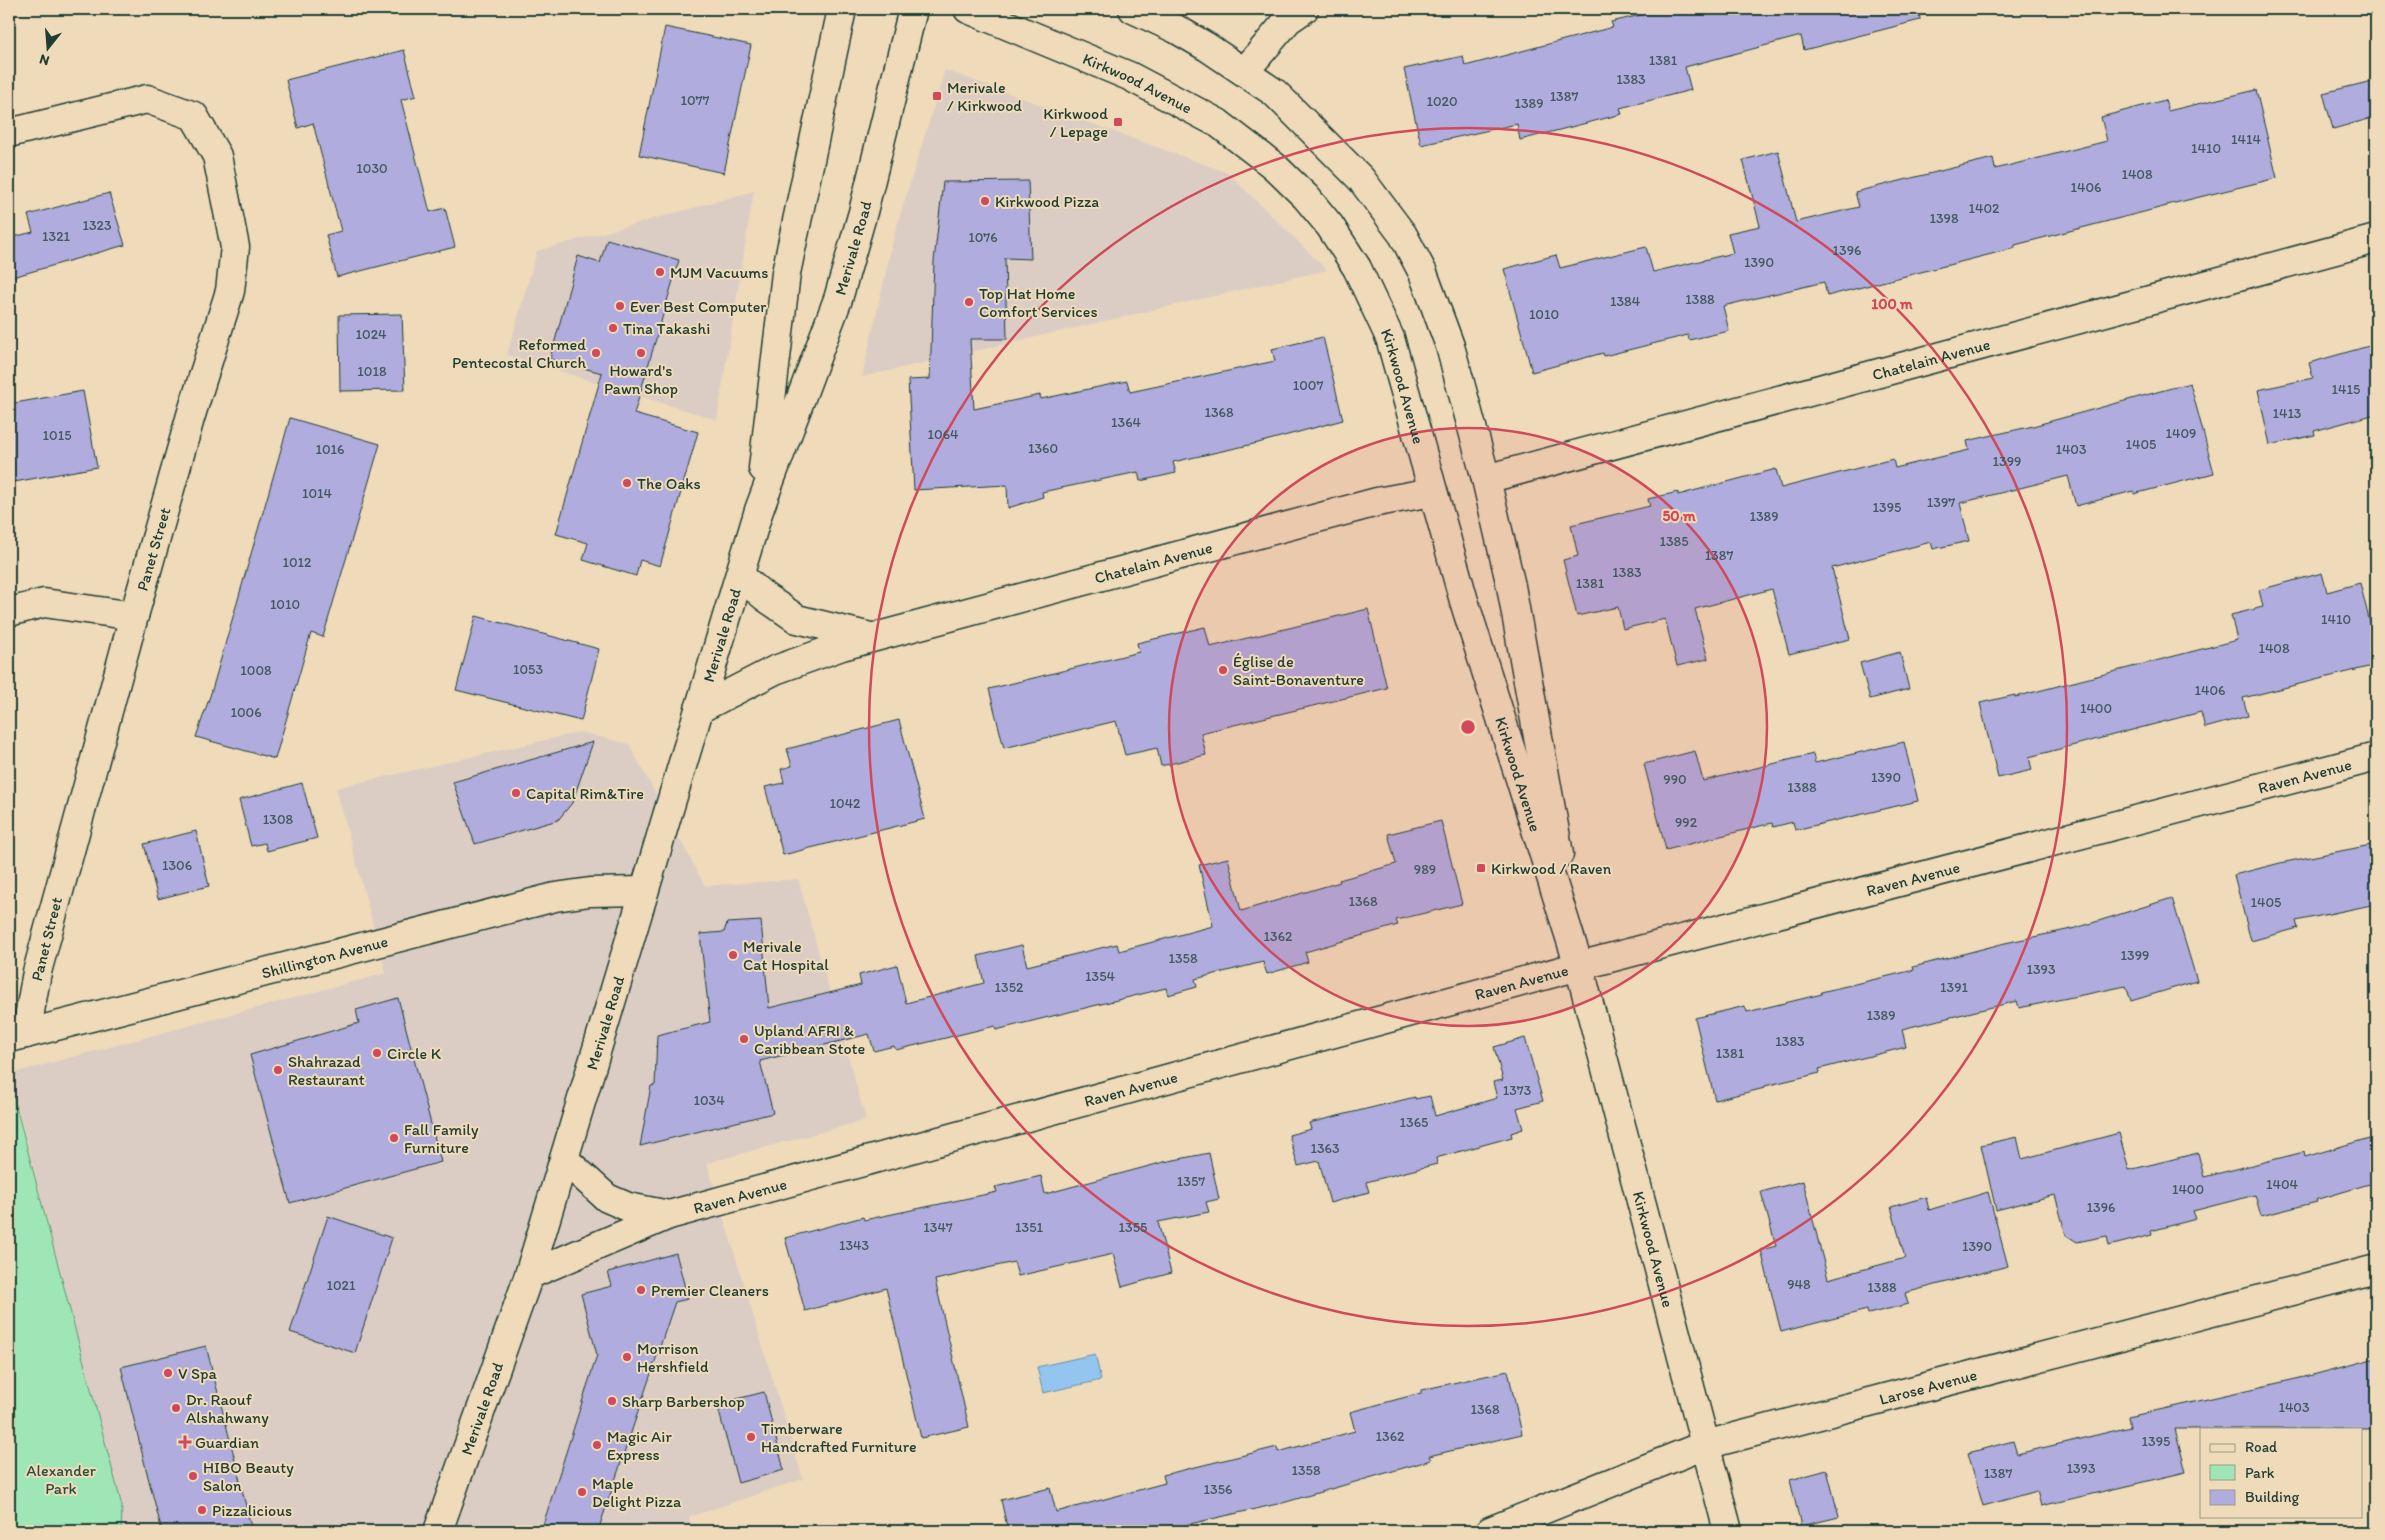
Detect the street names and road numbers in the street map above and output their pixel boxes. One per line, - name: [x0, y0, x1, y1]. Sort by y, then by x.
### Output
- street label: Kirkwood Avenue: [1080, 49, 1196, 118]
- street label: Merivale Road: [831, 199, 875, 297]
- street label: Kirkwood Avenue: [1377, 325, 1428, 446]
- street label: Chatelain Avenue: [1870, 334, 1992, 384]
- street label: Panet Street: [133, 505, 174, 593]
- street label: Chatelain Avenue: [1092, 538, 1215, 588]
- street label: Merivale Road: [699, 586, 745, 684]
- street label: Kirkwood Avenue: [1491, 715, 1545, 834]
- street label: Raven Avenue: [2256, 755, 2354, 798]
- street label: Raven Avenue: [1864, 858, 1962, 900]
- street label: Panet Street: [27, 895, 66, 983]
- street label: Shillington Avenue: [260, 932, 390, 983]
- street label: Raven Avenue: [1473, 960, 1570, 1004]
- street label: Merivale Road: [582, 974, 628, 1072]
- street label: Raven Avenue: [1082, 1067, 1180, 1111]
- street label: Raven Avenue: [691, 1174, 789, 1218]
- street label: Kirkwood Avenue: [1629, 1189, 1678, 1310]
- street label: Merivale Road: [457, 1360, 507, 1458]
- street label: Larose Avenue: [1877, 1365, 1979, 1409]

